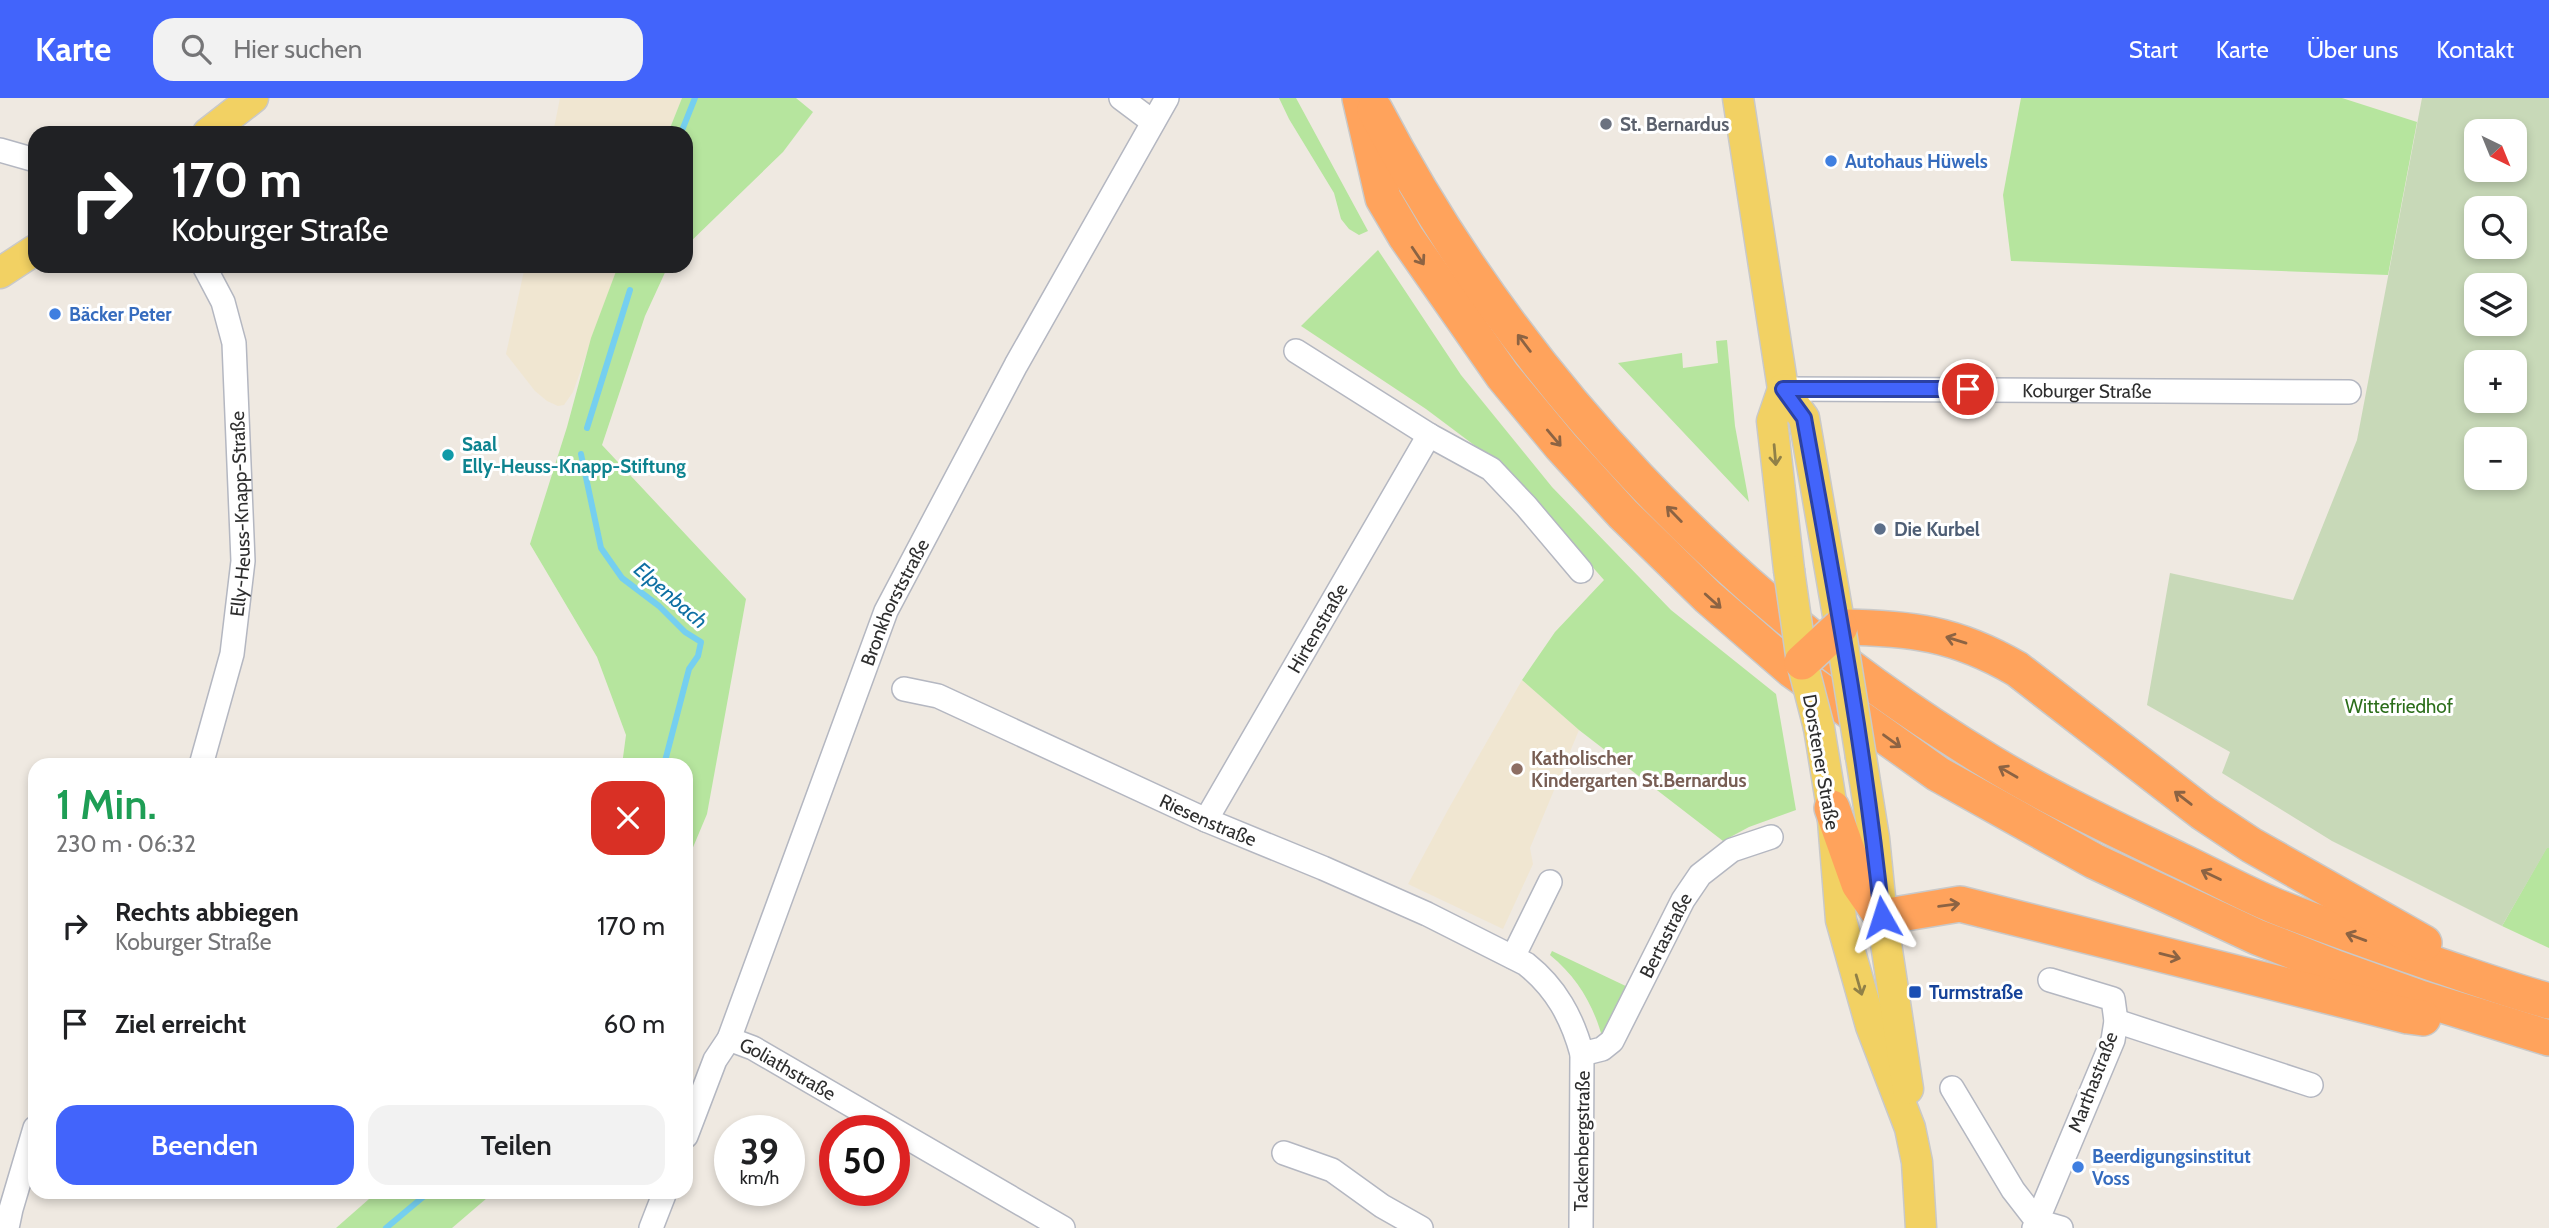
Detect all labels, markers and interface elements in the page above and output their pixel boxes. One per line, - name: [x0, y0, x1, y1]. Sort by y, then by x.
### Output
- search box: [153, 18, 643, 81]
- text: Karte: [35, 29, 111, 69]
- icon: search: [177, 30, 215, 68]
- text: Hier suchen: [233, 33, 362, 65]
- text: Start: [2129, 35, 2178, 64]
- text: Karte: [2216, 35, 2269, 64]
- text: Über uns: [2307, 35, 2398, 64]
- text: Kontakt: [2436, 35, 2514, 64]
- place label: St. Bernardus: [1620, 113, 1729, 136]
- marker: St. Bernardus: [1598, 116, 1614, 132]
- north arrow: [2464, 119, 2527, 182]
- map controls: [2464, 119, 2527, 490]
- text: 170 m: [171, 150, 302, 209]
- place label: Autohaus Hüwels: [1845, 150, 1988, 173]
- marker: Autohaus Hüwels: [1823, 153, 1839, 169]
- icon: right: [56, 154, 147, 245]
- button: search: [2464, 196, 2527, 259]
- text: Koburger Straße: [171, 210, 389, 249]
- one-way arrow: [1411, 246, 1425, 265]
- button: layers: [2464, 273, 2527, 336]
- place label: Bäcker Peter: [69, 303, 172, 326]
- marker: Bäcker Peter: [47, 306, 63, 322]
- one-way arrow: [1517, 334, 1531, 353]
- button: +: [2464, 350, 2527, 413]
- pin: [1938, 359, 1998, 419]
- icon: arrive: [1949, 370, 1987, 408]
- street label: Koburger Straße: [2022, 379, 2152, 402]
- street label: Elly-Heuss-Knapp-Straße: [225, 410, 255, 618]
- button: −: [2464, 427, 2527, 490]
- one-way arrow: [1547, 428, 1562, 446]
- place label: Saal Elly-Heuss-Knapp-Stiftung: [462, 433, 686, 478]
- one-way arrow: [1769, 443, 1782, 466]
- marker: Saal Elly-Heuss-Knapp-Stiftung: [440, 447, 456, 463]
- one-way arrow: [1665, 506, 1682, 523]
- place label: Die Kurbel: [1894, 518, 1980, 541]
- marker: Die Kurbel: [1872, 521, 1888, 537]
- street label: Bronkhorststraße: [855, 534, 934, 669]
- water label: Elpenbach: [629, 556, 713, 634]
- street label: Hirtenstraße: [1282, 579, 1352, 677]
- one-way arrow: [1704, 593, 1722, 609]
- one-way arrow: [1945, 633, 1967, 646]
- street label: Dorstener Straße: [1798, 692, 1844, 832]
- park label: Wittefriedhof: [2345, 695, 2454, 718]
- one-way arrow: [1882, 734, 1901, 748]
- place label: Katholischer Kindergarten St.Bernardus: [1531, 747, 1747, 792]
- marker: Katholischer Kindergarten St.Bernardus: [1509, 761, 1525, 777]
- one-way arrow: [1998, 765, 2018, 779]
- text: 1 Min.: [56, 778, 157, 830]
- button: close: [591, 781, 665, 855]
- street label: Riesenstraße: [1156, 789, 1260, 851]
- one-way arrow: [2174, 790, 2193, 805]
- text: 230 m · 06:32: [56, 830, 196, 858]
- one-way arrow: [2201, 868, 2222, 882]
- position arrow: [1845, 880, 1919, 954]
- street label: Bertastraße: [1634, 888, 1697, 982]
- text: Rechts abbiegen: [115, 896, 299, 928]
- one-way arrow: [1937, 899, 1960, 912]
- icon: right: [56, 907, 94, 945]
- text: 170 m: [597, 910, 665, 942]
- text: Koburger Straße: [115, 928, 271, 956]
- one-way arrow: [2345, 930, 2367, 943]
- one-way arrow: [2158, 950, 2181, 964]
- one-way arrow: [1854, 974, 1867, 996]
- place label: Turmstraße: [1929, 981, 2023, 1004]
- marker: Turmstraße: [1907, 984, 1923, 1000]
- icon: arrive: [56, 1005, 94, 1043]
- text: Ziel erreicht: [115, 1008, 246, 1040]
- text: 60 m: [603, 1008, 665, 1040]
- street label: Marthastraße: [2063, 1028, 2123, 1136]
- street label: Goliathstraße: [737, 1033, 840, 1105]
- street label: Tackenbergstraße: [1569, 1070, 1595, 1212]
- button: Beenden: [56, 1105, 354, 1185]
- button: Teilen: [368, 1105, 665, 1185]
- speed limit sign: 50: [819, 1115, 910, 1206]
- text: 39: [740, 1130, 779, 1173]
- place label: Beerdigungsinstitut Voss: [2092, 1145, 2251, 1190]
- marker: Beerdigungsinstitut Voss: [2070, 1159, 2086, 1175]
- text: km/h: [740, 1167, 779, 1189]

